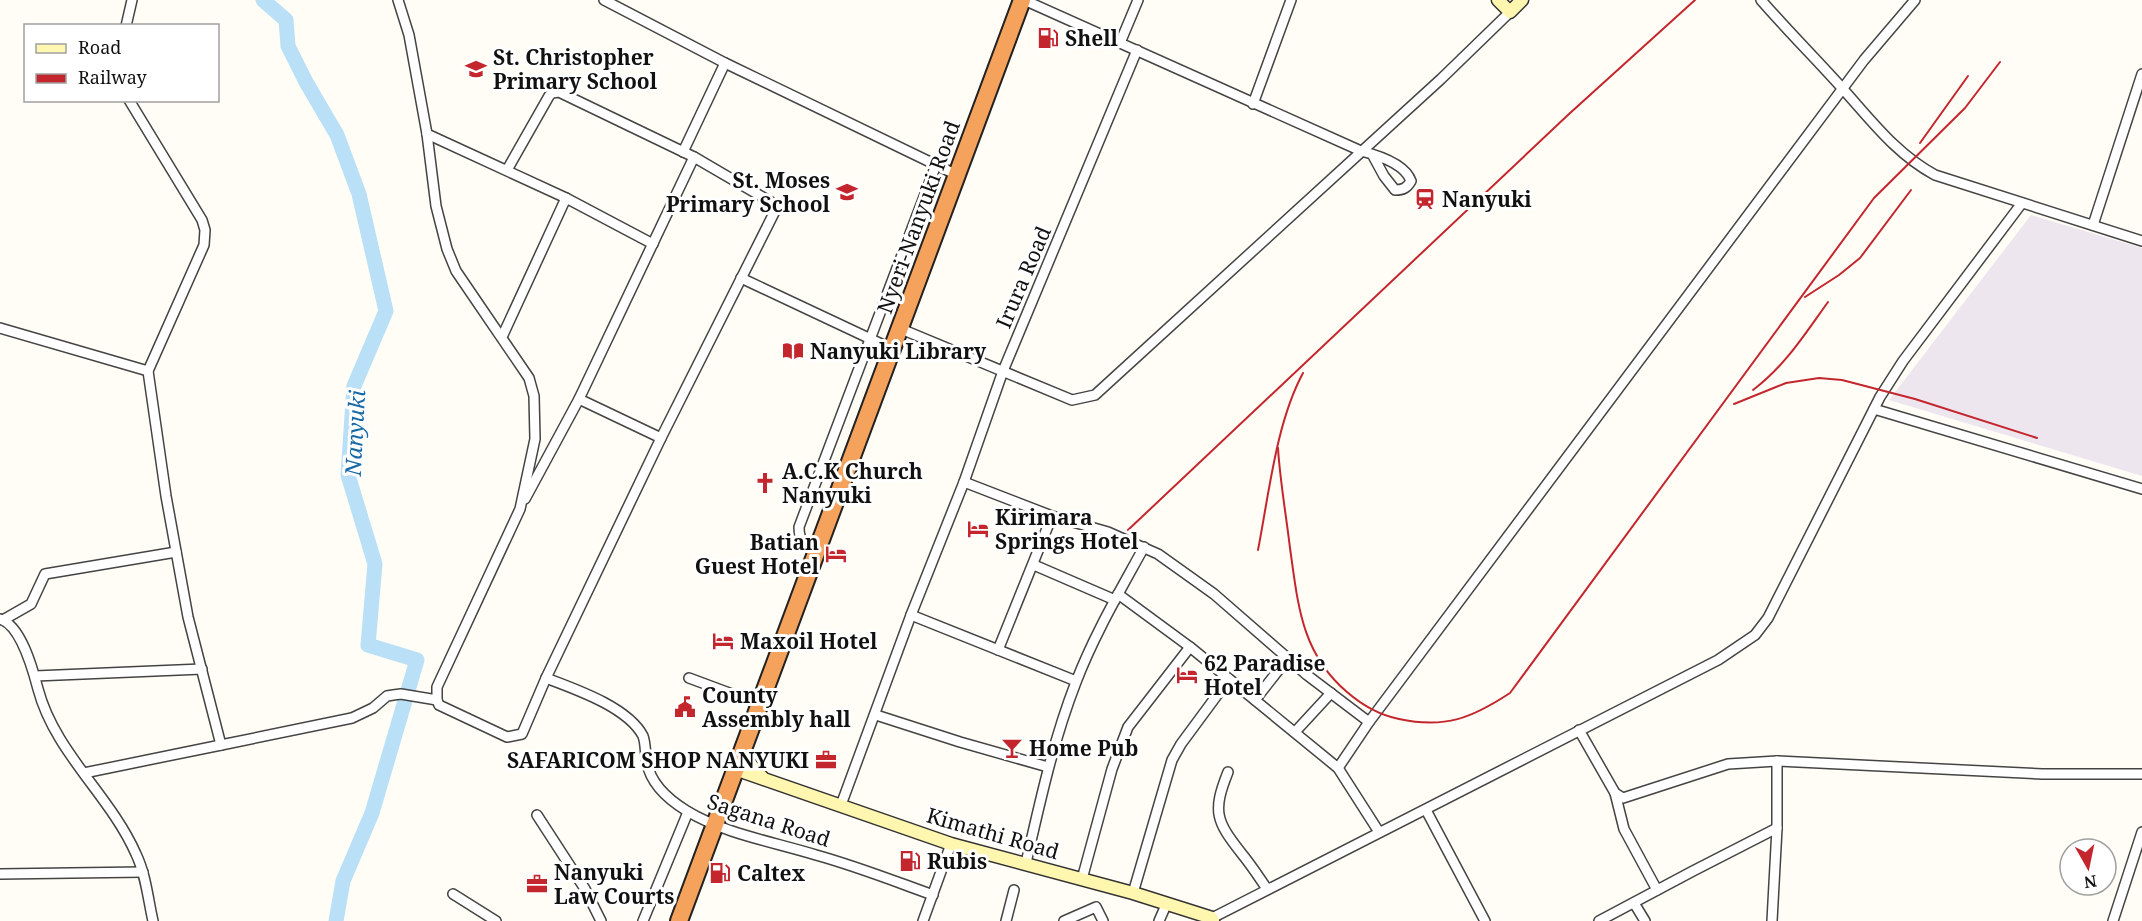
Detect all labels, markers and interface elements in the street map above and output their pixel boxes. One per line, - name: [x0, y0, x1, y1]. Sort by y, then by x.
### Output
- legend: [24, 24, 219, 102]
- place label: Shell: [1065, 24, 1119, 52]
- fuel station icon: Shell: [1036, 26, 1060, 50]
- text: Road: [78, 35, 121, 59]
- place label: St. Christopher Primary School: [493, 43, 658, 95]
- school or university icon: St. Christopher Primary School: [464, 57, 488, 81]
- text: Railway: [78, 65, 148, 89]
- street label: Nyeri-Nanyuki Road: [870, 117, 966, 317]
- place label: St. Moses Primary School: [666, 166, 831, 218]
- school or university icon: St. Moses Primary School: [835, 180, 859, 204]
- place label: Nanyuki: [1442, 185, 1532, 213]
- station icon: Nanyuki: [1413, 187, 1437, 211]
- street label: Irura Road: [989, 222, 1057, 332]
- place label: Nanyuki Library: [810, 337, 987, 365]
- library icon: Nanyuki Library: [781, 339, 805, 363]
- water label: Nanyuki: [337, 389, 371, 478]
- place label: A.C.K Church Nanyuki: [782, 457, 923, 509]
- church icon: A.C.K Church Nanyuki: [753, 471, 777, 495]
- place label: Kirimara Springs Hotel: [995, 503, 1139, 555]
- hotel icon: Kirimara Springs Hotel: [966, 517, 990, 541]
- place label: Batian Guest Hotel: [695, 528, 820, 580]
- hotel icon: Batian Guest Hotel: [824, 542, 848, 566]
- place label: Maxoil Hotel: [740, 627, 878, 655]
- hotel icon: Maxoil Hotel: [711, 629, 735, 653]
- place label: 62 Paradise Hotel: [1204, 649, 1326, 701]
- hotel icon: 62 Paradise Hotel: [1175, 663, 1199, 687]
- place label: County Assembly hall: [702, 681, 851, 733]
- public building icon: County Assembly hall: [673, 695, 697, 719]
- place label: Home Pub: [1029, 734, 1138, 762]
- bar icon: Home Pub: [1000, 736, 1024, 760]
- place label: SAFARICOM SHOP NANYUKI: [507, 746, 809, 774]
- office icon: SAFARICOM SHOP NANYUKI: [814, 748, 838, 772]
- street label: Sagana Road: [704, 787, 834, 853]
- street label: Kimathi Road: [923, 801, 1063, 865]
- north arrow: [2058, 837, 2118, 897]
- place label: Rubis: [927, 847, 987, 875]
- fuel station icon: Rubis: [898, 849, 922, 873]
- place label: Nanyuki Law Courts: [554, 858, 674, 910]
- place label: Caltex: [737, 859, 806, 887]
- fuel station icon: Caltex: [708, 861, 732, 885]
- text: N: [2082, 870, 2098, 894]
- office icon: Nanyuki Law Courts: [525, 872, 549, 896]

